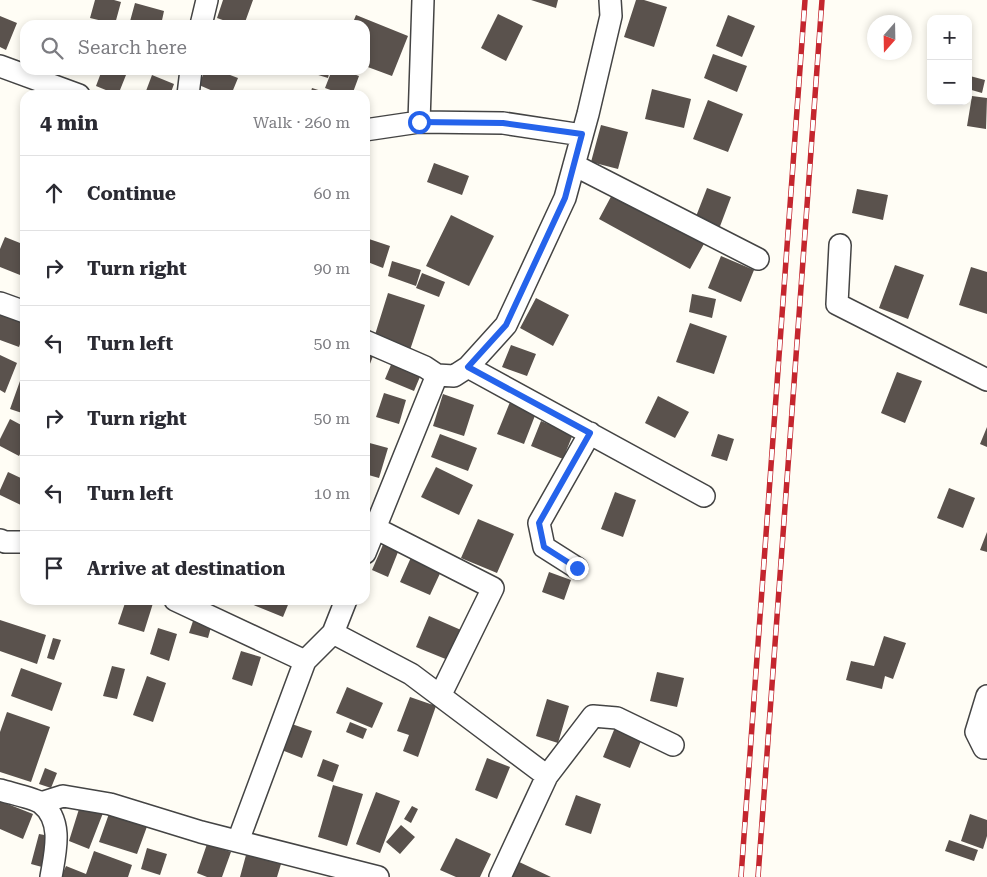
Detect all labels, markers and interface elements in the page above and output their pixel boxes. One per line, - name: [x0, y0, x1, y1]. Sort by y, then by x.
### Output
- north arrow: [867, 15, 912, 60]
- map controls: [927, 15, 972, 105]
- button: +: [927, 15, 972, 60]
- search box: [20, 20, 370, 75]
- icon: search: [38, 34, 66, 62]
- text: Search here: [78, 36, 187, 59]
- button: −: [927, 60, 972, 105]
- text: 4 min: [40, 111, 98, 135]
- route start: [408, 111, 431, 134]
- text: Walk · 260 m: [253, 113, 350, 132]
- icon: ahead: [40, 179, 68, 207]
- text: Continue: [87, 182, 176, 205]
- text: 60 m: [313, 184, 350, 203]
- icon: right: [40, 254, 68, 282]
- text: Turn right: [87, 257, 187, 280]
- text: 90 m: [313, 259, 350, 278]
- icon: left: [40, 329, 68, 357]
- text: Turn left: [87, 332, 173, 355]
- text: 50 m: [313, 334, 350, 353]
- icon: right: [40, 404, 68, 432]
- text: Turn right: [87, 407, 187, 430]
- text: 50 m: [313, 409, 350, 428]
- icon: left: [40, 479, 68, 507]
- text: Turn left: [87, 482, 173, 505]
- text: 10 m: [313, 484, 350, 503]
- icon: arrive: [40, 554, 68, 582]
- text: Arrive at destination: [87, 557, 285, 580]
- route end: [566, 557, 589, 580]

